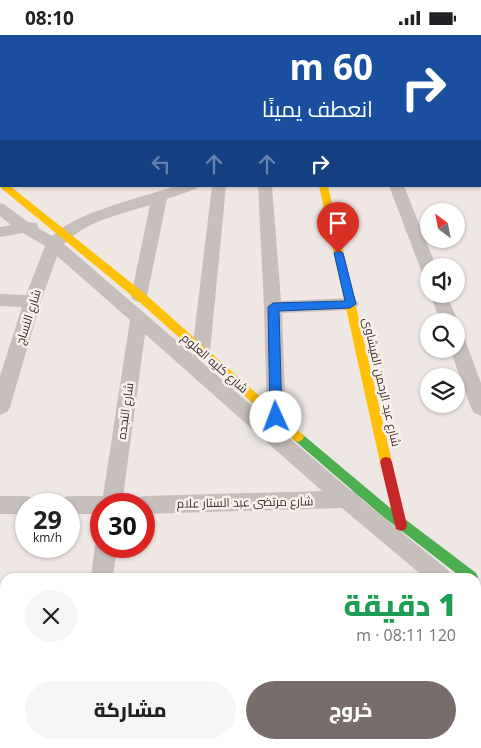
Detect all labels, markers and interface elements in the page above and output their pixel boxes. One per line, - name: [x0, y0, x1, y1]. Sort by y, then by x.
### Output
- text: 08:10: [25, 5, 74, 31]
- text: 60 m: [290, 43, 373, 90]
- icon: right: [391, 55, 456, 120]
- text: انعطف يمينًا: [262, 93, 373, 123]
- icon: left: [147, 150, 175, 178]
- icon: ahead: [200, 150, 228, 178]
- icon: ahead: [253, 150, 281, 178]
- icon: right: [306, 150, 334, 178]
- pin: [317, 202, 359, 253]
- north arrow: [420, 203, 465, 247]
- map controls: [420, 203, 465, 413]
- icon: arrive: [324, 209, 352, 237]
- button: sound: [420, 258, 465, 303]
- street label: شارع النساج: [11, 287, 45, 347]
- button: search: [420, 313, 465, 358]
- street label: شارع عبد الرحمن الفيشاوى: [359, 316, 405, 448]
- street label: شارع كليه العلوم: [178, 329, 252, 397]
- button: layers: [420, 368, 465, 413]
- street label: شارع النجده: [113, 381, 137, 440]
- position arrow: [249, 390, 301, 442]
- street label: شارع مرتضى عبد الستار علام: [177, 492, 313, 512]
- speed limit sign: 30: [90, 493, 155, 558]
- text: 29: [33, 502, 62, 536]
- text: km/h: [33, 529, 62, 546]
- text: 1 دقيقة: [344, 584, 456, 625]
- button: close: [25, 590, 77, 642]
- text: 120 m · 08:11: [356, 624, 456, 646]
- button: مشاركة: [25, 681, 236, 739]
- button: خروج: [246, 681, 456, 739]

